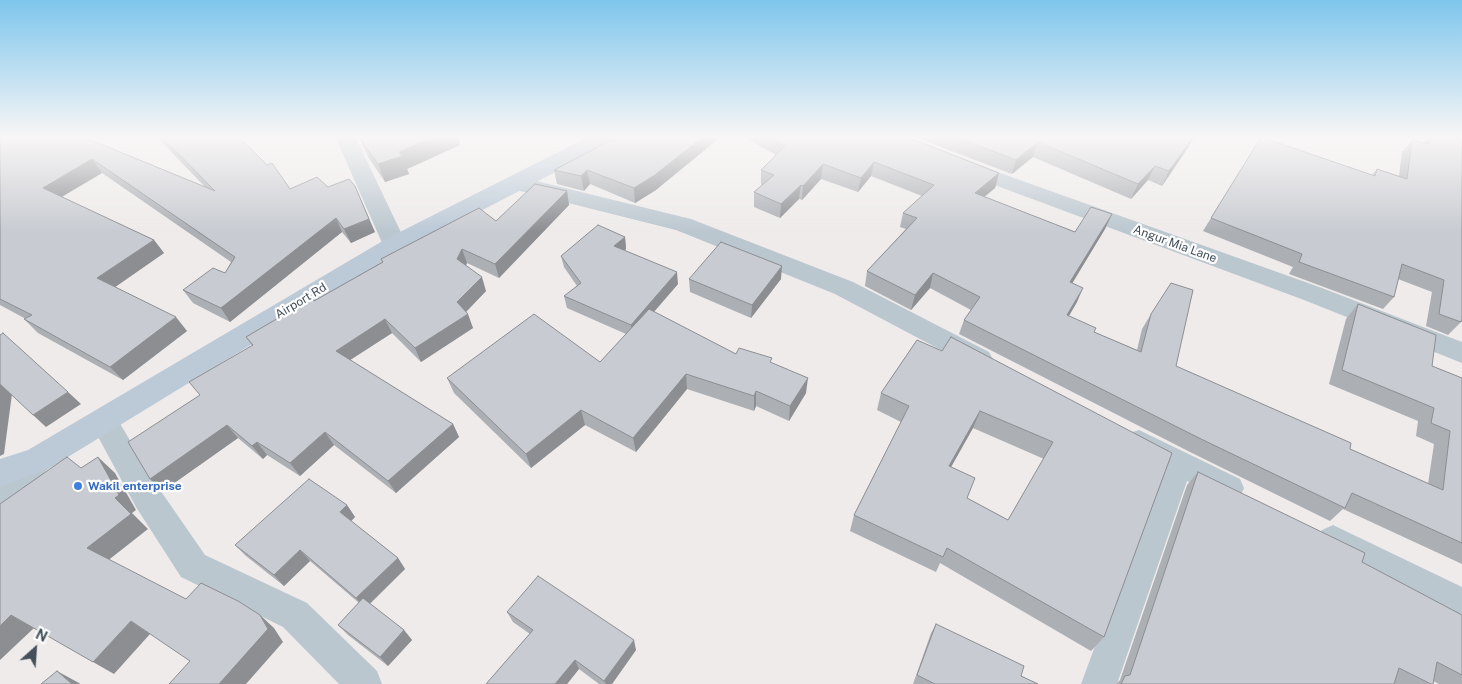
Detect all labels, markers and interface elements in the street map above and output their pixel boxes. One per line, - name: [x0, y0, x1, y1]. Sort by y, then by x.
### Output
- street label: Angur Mia Lane: [1131, 222, 1219, 266]
- street label: Airport Rd: [273, 280, 329, 322]
- place label: Wakil enterprise: [88, 479, 182, 493]
- marker: Wakil enterprise: [72, 480, 84, 492]
- north arrow: [10, 624, 60, 674]
- text: N: [33, 626, 50, 645]

